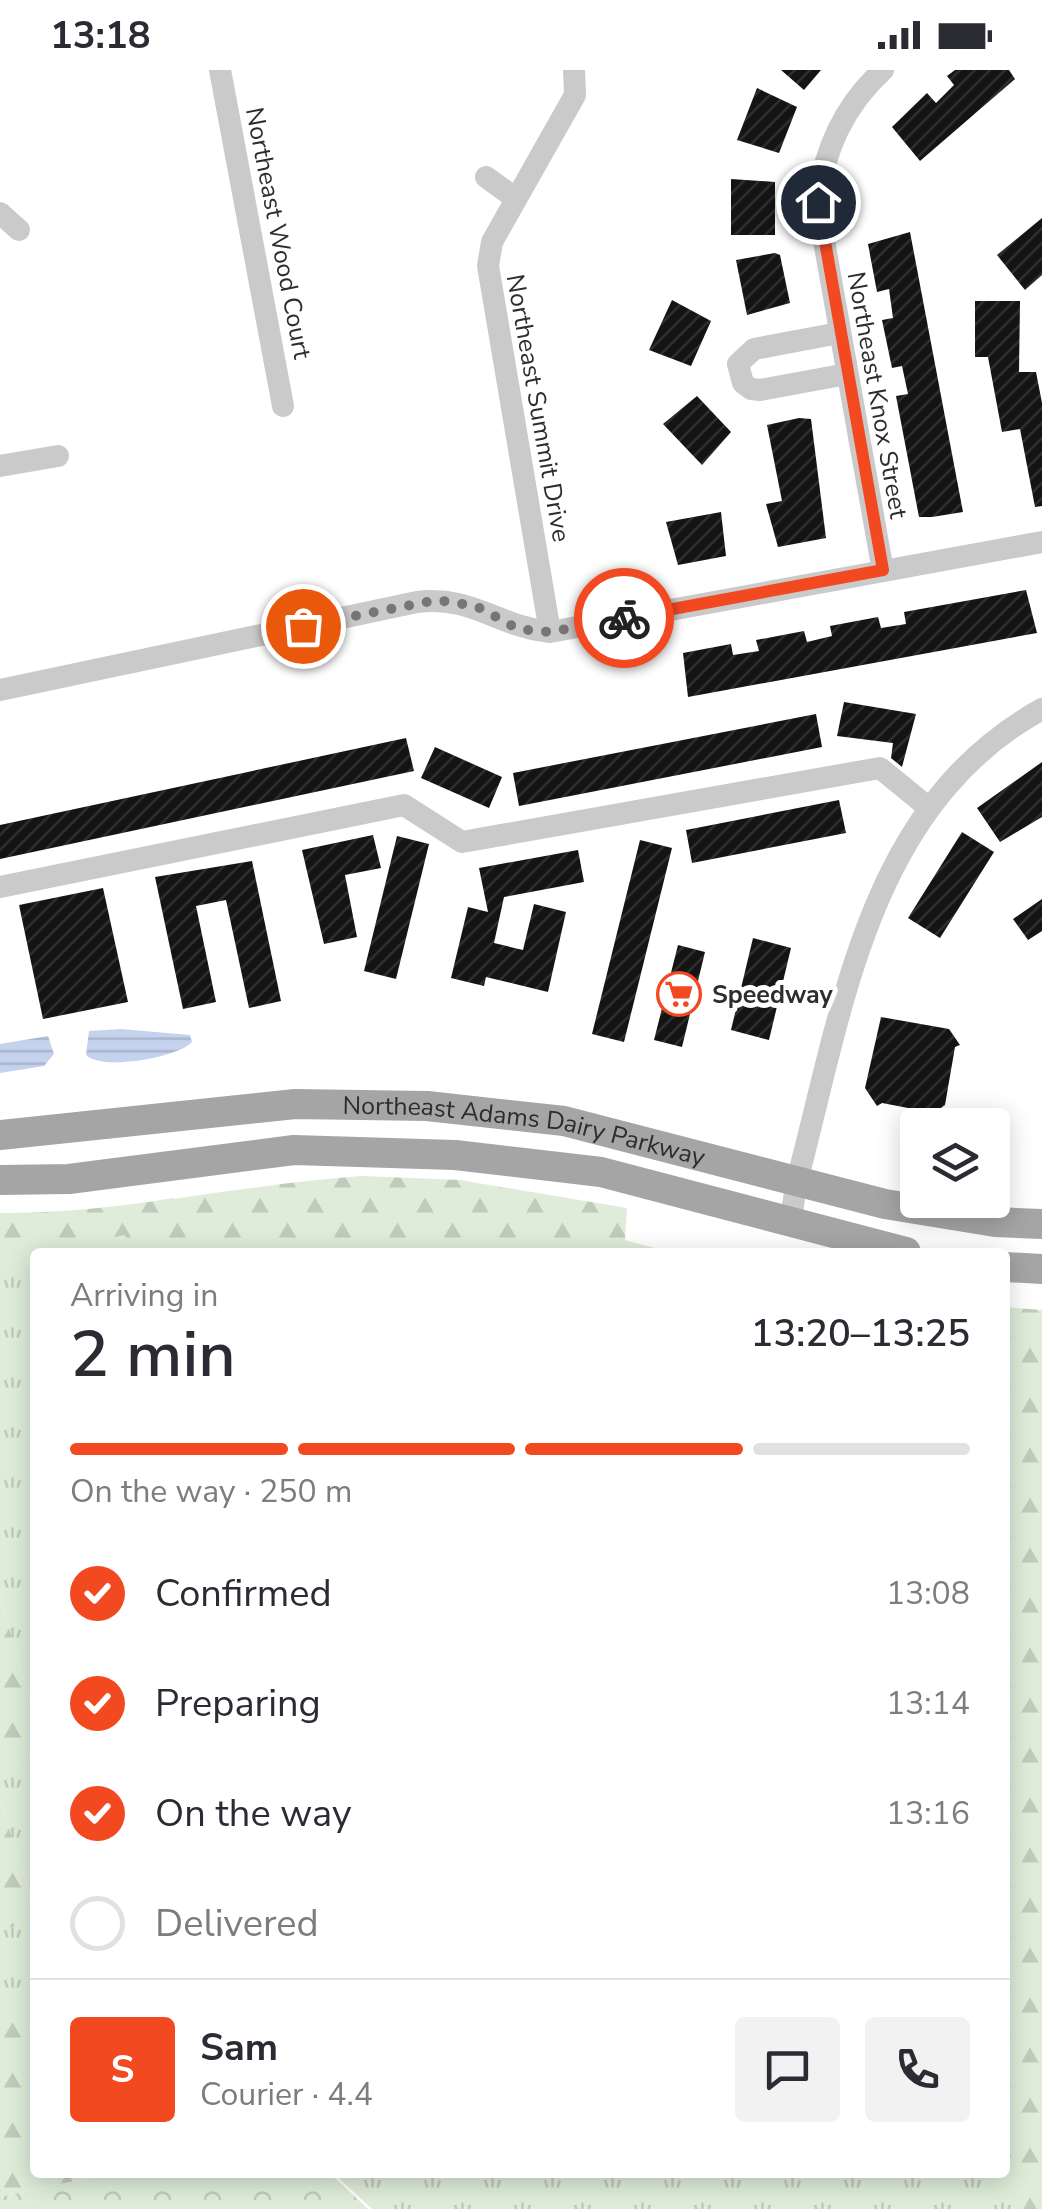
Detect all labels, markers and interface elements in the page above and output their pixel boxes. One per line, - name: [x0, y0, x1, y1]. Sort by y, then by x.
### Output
- text: 13:18: [50, 10, 151, 61]
- street label: Northeast Wood Court: [237, 104, 319, 362]
- pin: [776, 160, 861, 245]
- icon: home: [791, 175, 846, 230]
- street label: Northeast Knox Street: [839, 269, 915, 521]
- street label: Northeast Summit Drive: [498, 272, 578, 545]
- courier: [574, 568, 674, 668]
- pin: [261, 584, 346, 669]
- icon: bike: [597, 591, 652, 646]
- icon: bag: [276, 599, 331, 654]
- supermarket icon: Speedway: [656, 971, 702, 1017]
- place label: Speedway: [712, 978, 834, 1012]
- street label: Northeast Adams Dairy Parkway: [342, 1089, 709, 1175]
- map controls: [900, 1108, 1010, 1218]
- button: layers: [900, 1108, 1010, 1218]
- text: Arriving in: [70, 1274, 218, 1317]
- text: 13:20–13:25: [751, 1308, 970, 1359]
- text: 2 min: [70, 1310, 236, 1399]
- text: On the way · 250 m: [70, 1470, 352, 1513]
- icon: check: [70, 1566, 125, 1621]
- text: Confirmed: [155, 1568, 332, 1619]
- text: 13:08: [886, 1572, 970, 1615]
- icon: check: [70, 1676, 125, 1731]
- text: Preparing: [155, 1678, 321, 1729]
- text: 13:14: [886, 1682, 970, 1725]
- icon: check: [70, 1786, 125, 1841]
- text: On the way: [155, 1788, 351, 1839]
- text: 13:16: [886, 1792, 970, 1835]
- text: Delivered: [155, 1898, 319, 1949]
- button: chat: [735, 2017, 840, 2122]
- button: phone: [865, 2017, 970, 2122]
- text: Sam: [200, 2022, 278, 2073]
- text: S: [111, 2044, 134, 2095]
- text: Courier · 4.4: [200, 2073, 373, 2116]

